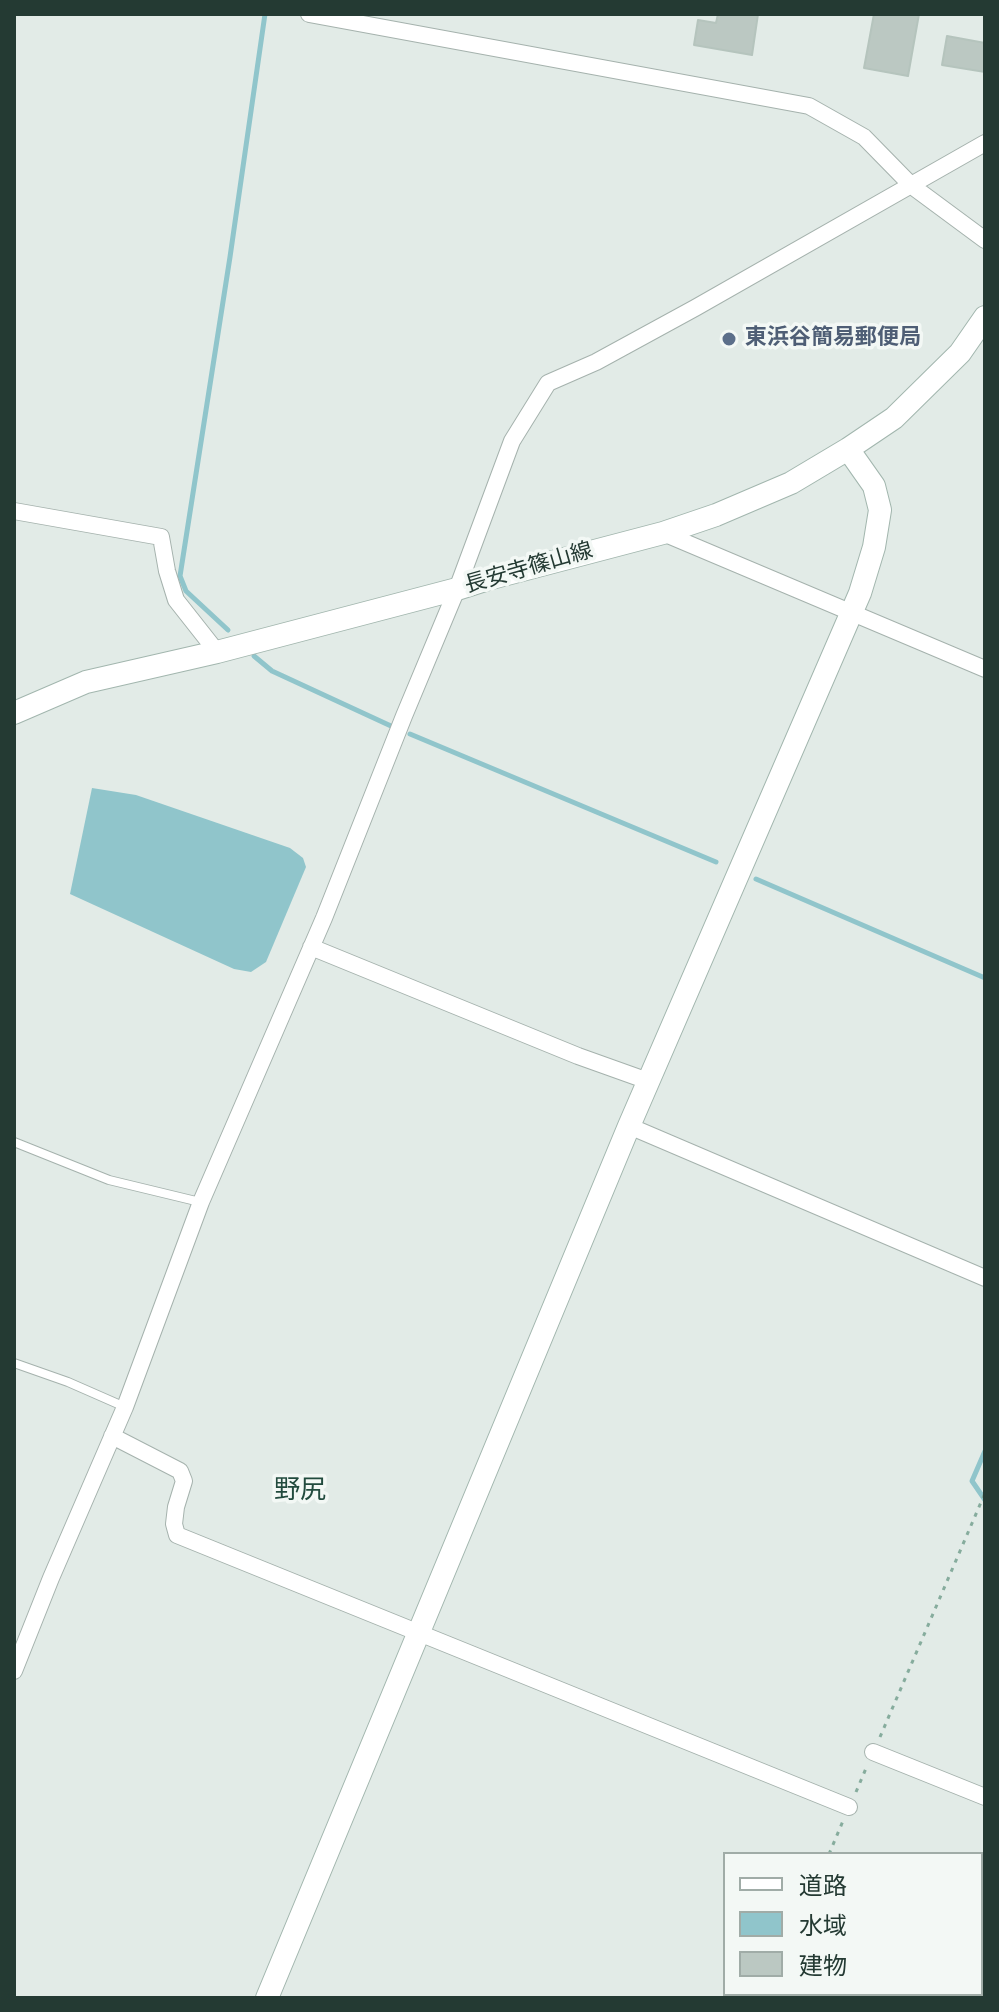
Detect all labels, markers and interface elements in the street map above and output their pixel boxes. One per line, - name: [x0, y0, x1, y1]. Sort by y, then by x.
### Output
- place label: 東浜谷簡易郵便局: [745, 326, 921, 352]
- marker: 東浜谷簡易郵便局: [720, 330, 738, 348]
- street label: 長安寺篠山線: [462, 538, 596, 600]
- district label: 野尻: [274, 1476, 326, 1508]
- legend: [723, 1852, 983, 1996]
- text: 道路: [799, 1868, 847, 1903]
- text: 水域: [799, 1908, 847, 1943]
- text: 建物: [799, 1948, 847, 1983]

